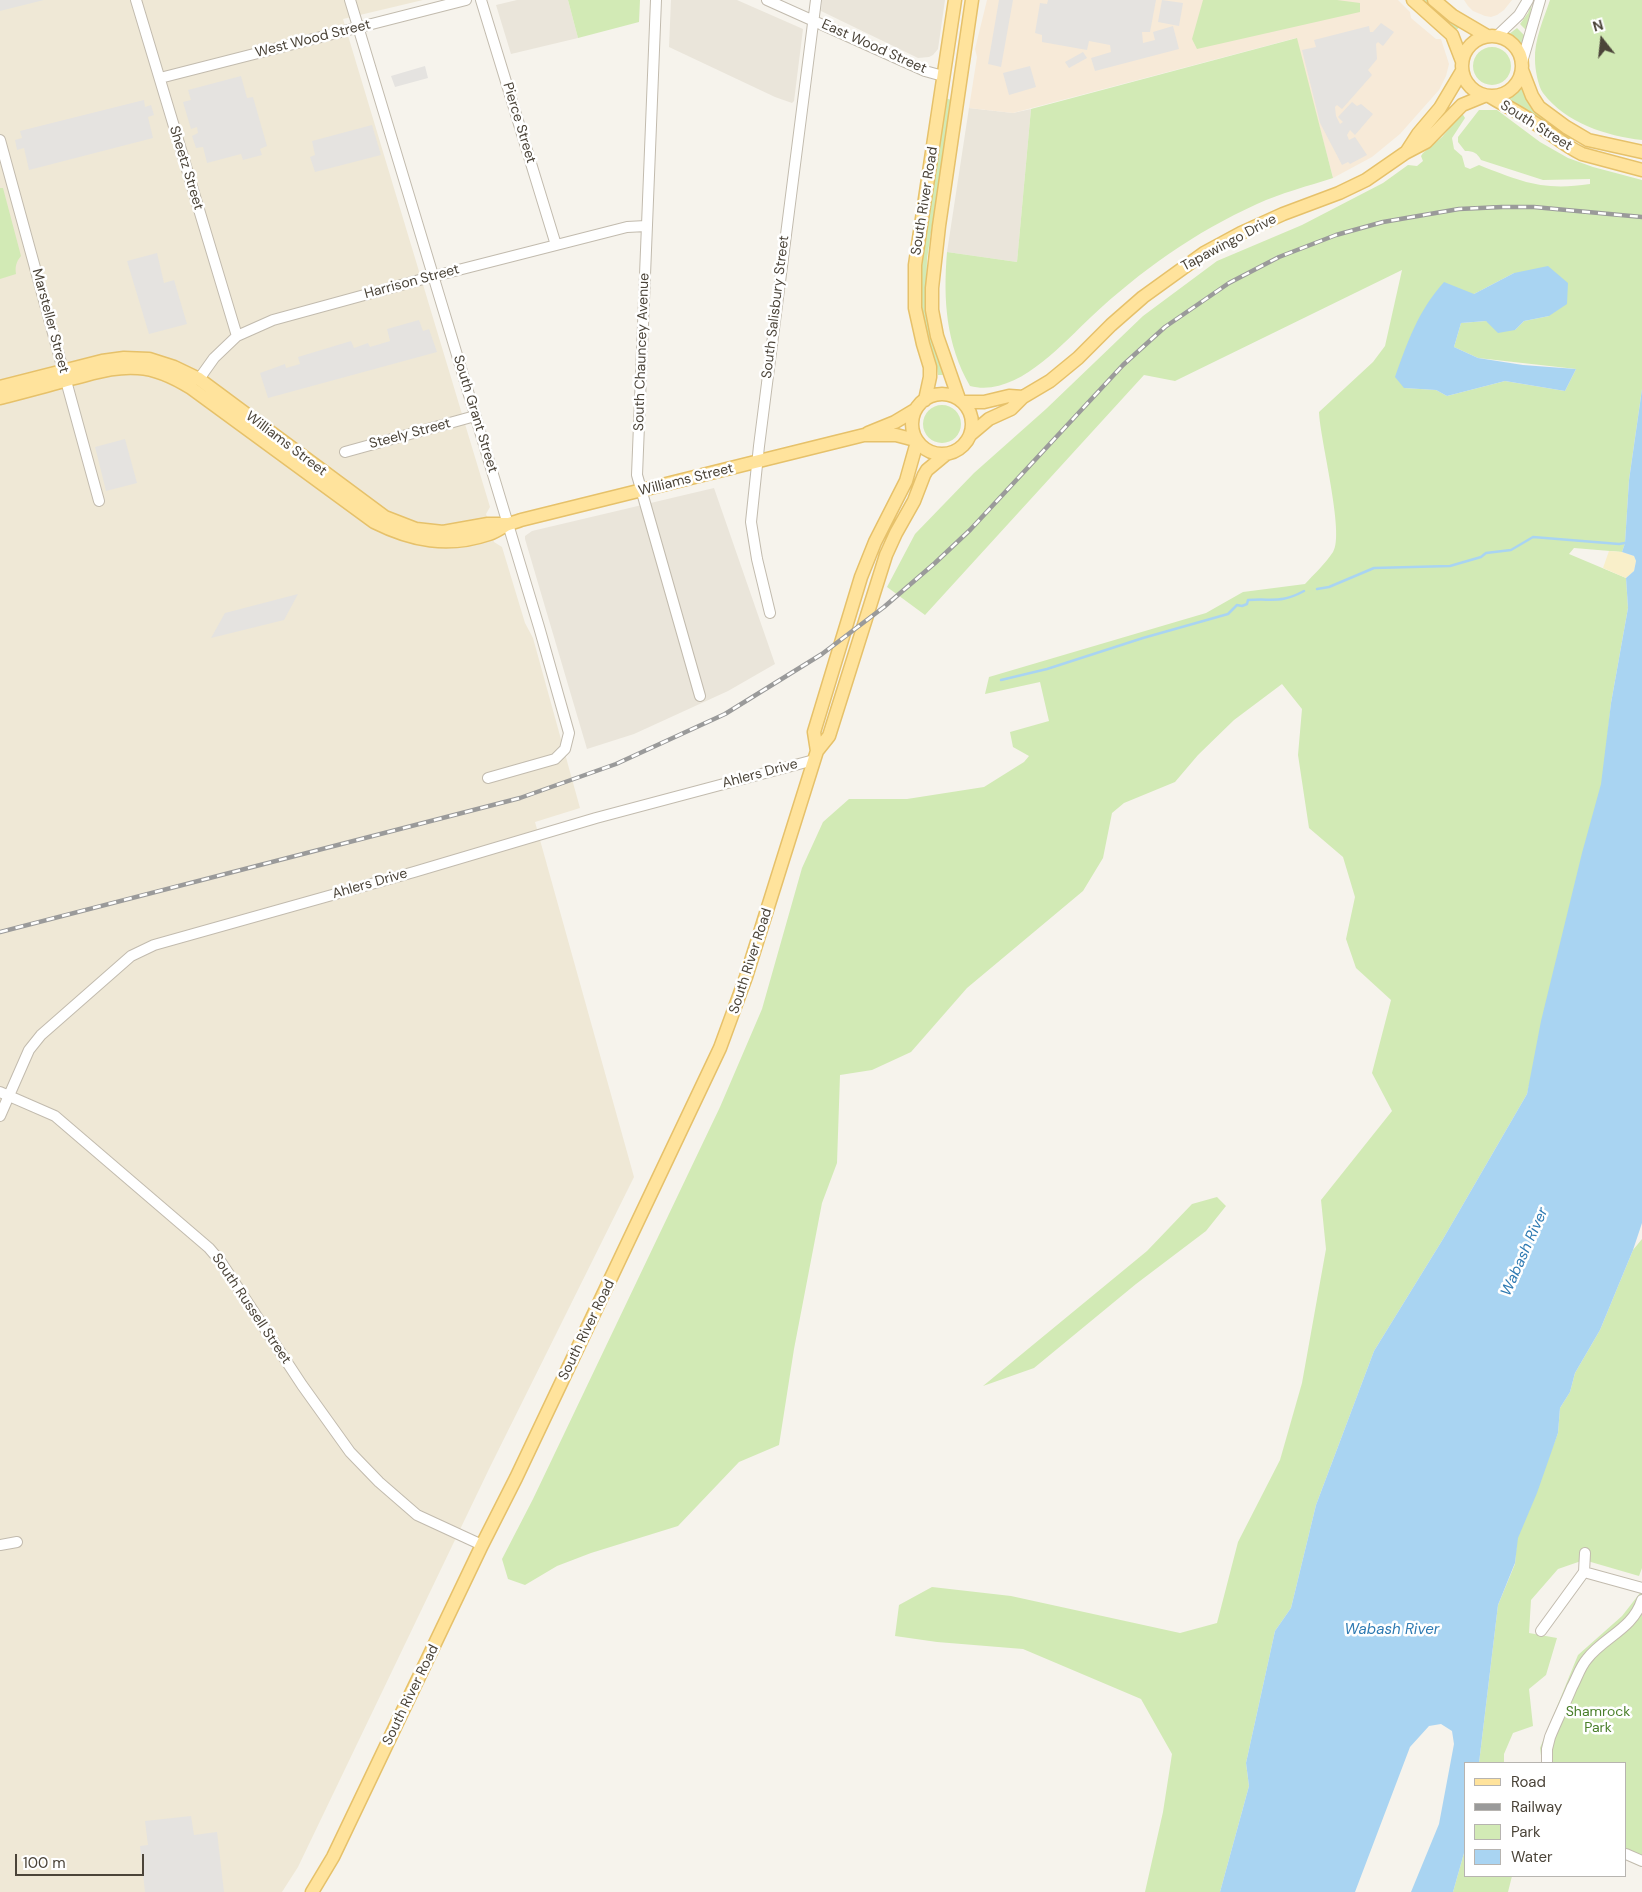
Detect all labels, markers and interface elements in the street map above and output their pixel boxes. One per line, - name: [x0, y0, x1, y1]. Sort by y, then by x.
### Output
- north arrow: [1577, 15, 1627, 65]
- street label: East Wood Street: [819, 16, 929, 78]
- text: N: [1590, 16, 1605, 36]
- street label: West Wood Street: [254, 17, 372, 61]
- street label: Pierce Street: [499, 81, 539, 165]
- street label: South Street: [1497, 97, 1575, 155]
- street label: Sheetz Street: [165, 124, 207, 212]
- street label: South River Road: [908, 145, 942, 257]
- street label: Tapawingo Drive: [1178, 211, 1280, 275]
- street label: South Salisbury Street: [759, 234, 793, 380]
- street label: Harrison Street: [363, 261, 461, 303]
- street label: Marsteller Street: [28, 267, 72, 375]
- street label: South Chauncey Avenue: [631, 273, 653, 431]
- street label: South Grant Street: [449, 353, 501, 475]
- street label: Williams Street: [242, 408, 330, 480]
- street label: Steely Street: [367, 415, 453, 453]
- street label: Williams Street: [637, 460, 735, 500]
- street label: Ahlers Drive: [720, 756, 800, 792]
- street label: Ahlers Drive: [330, 865, 410, 903]
- street label: South River Road: [726, 906, 776, 1016]
- water label: Wabash River: [1497, 1205, 1553, 1299]
- street label: South Russell Street: [208, 1251, 294, 1367]
- street label: South River Road: [555, 1277, 619, 1383]
- water label: Wabash River: [1345, 1621, 1439, 1639]
- street label: South River Road: [379, 1642, 443, 1748]
- park label: Shamrock Park: [1566, 1704, 1630, 1736]
- legend: [1464, 1762, 1627, 1877]
- text: Road: [1511, 1772, 1546, 1792]
- text: Railway: [1511, 1797, 1562, 1817]
- text: Park: [1511, 1822, 1541, 1842]
- scale bar: [18, 1844, 146, 1876]
- text: Water: [1511, 1847, 1552, 1867]
- text: 100 m: [23, 1853, 66, 1873]

